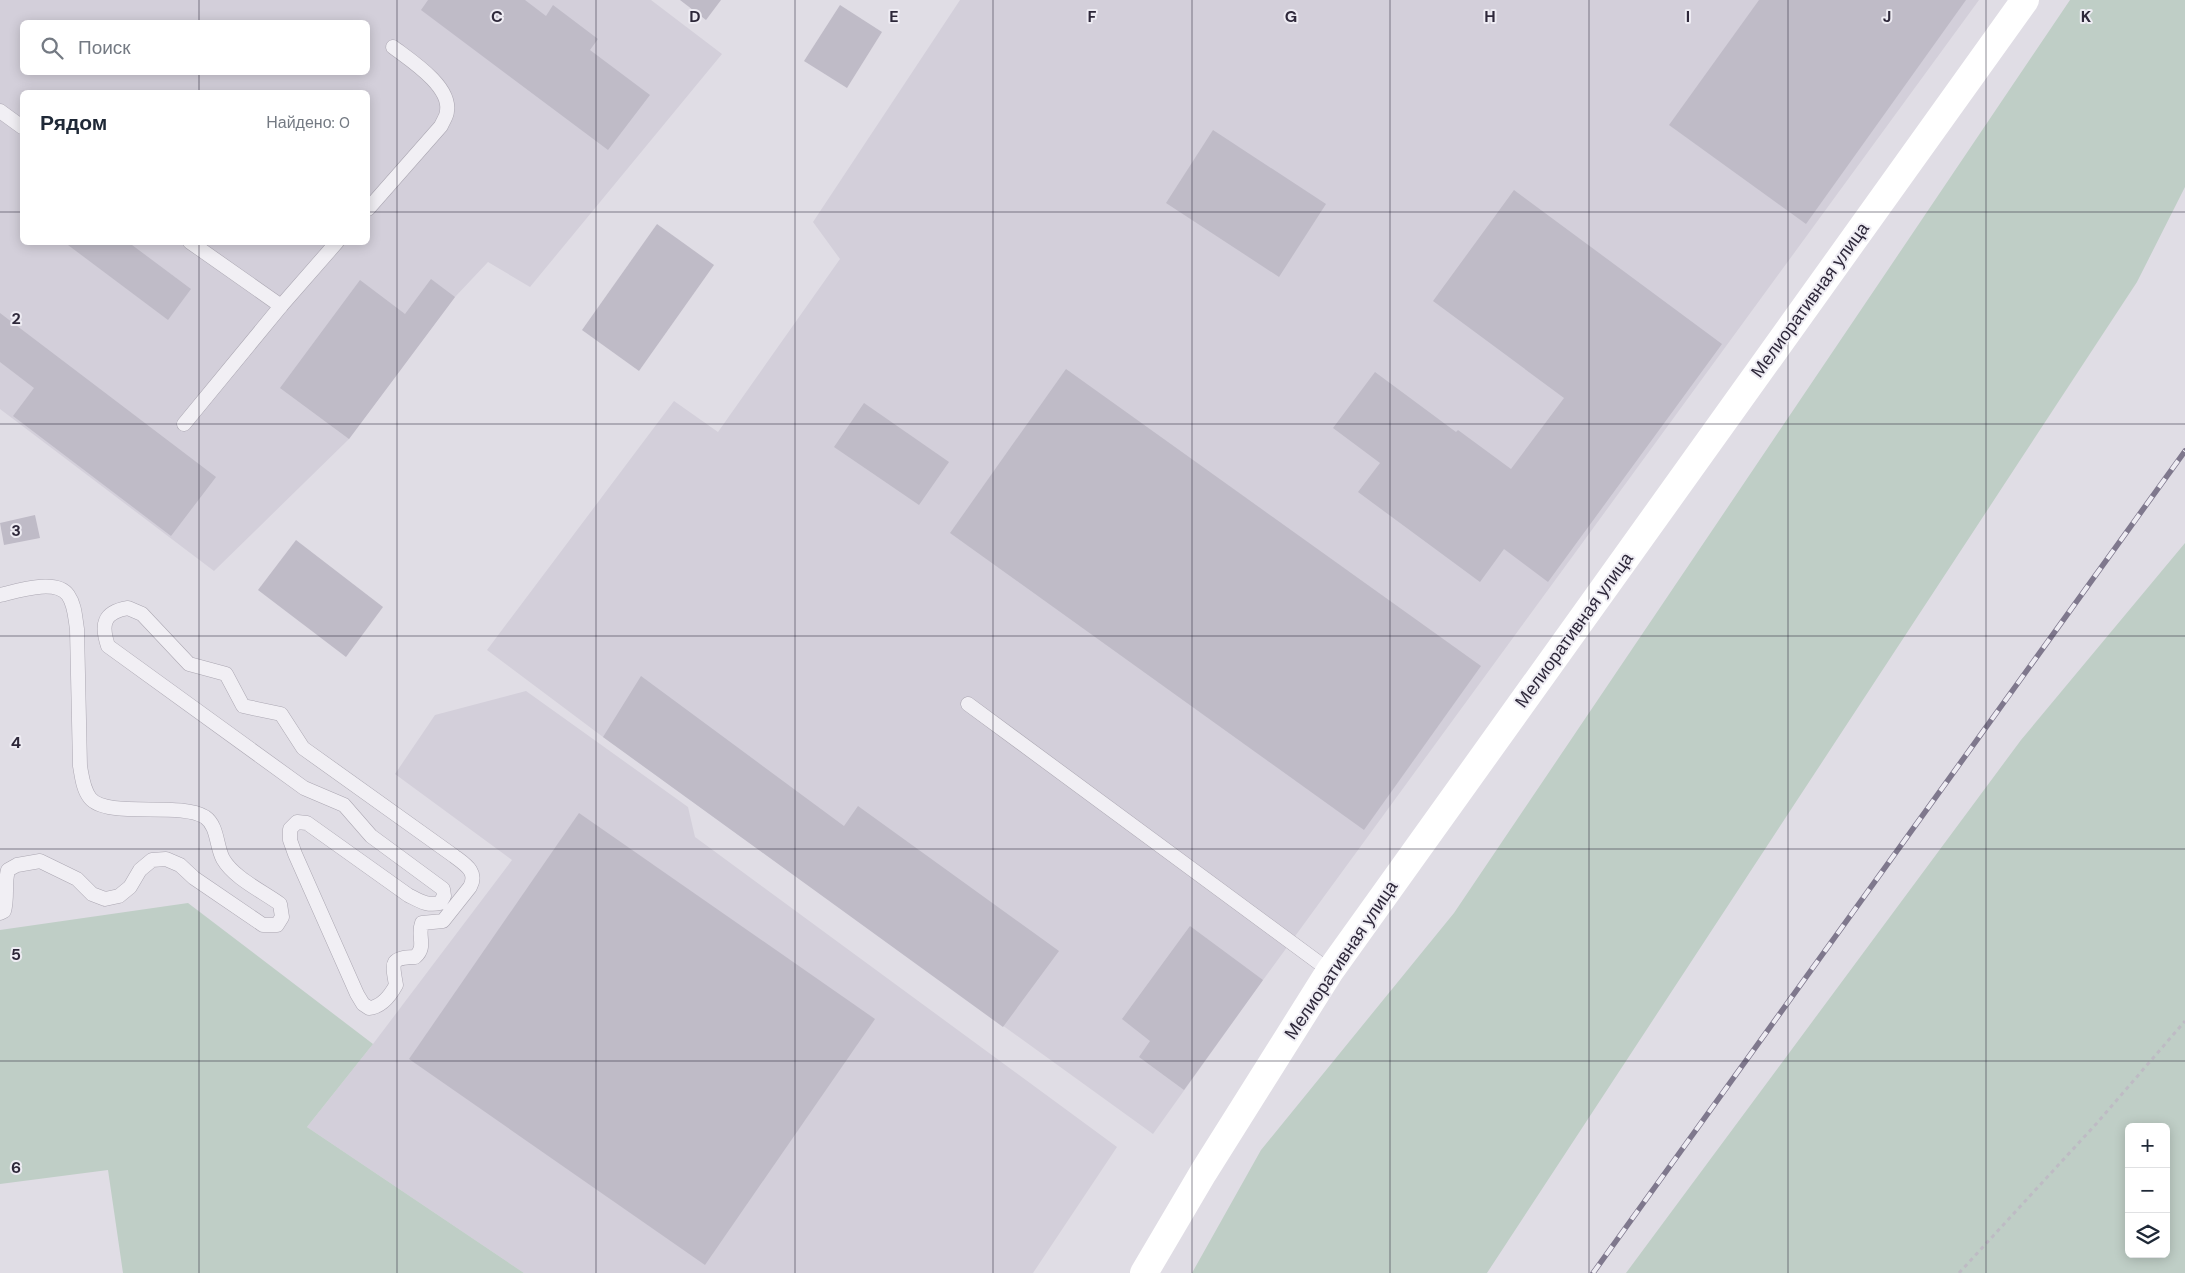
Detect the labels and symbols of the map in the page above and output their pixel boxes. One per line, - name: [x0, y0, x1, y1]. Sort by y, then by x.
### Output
- text: C: [491, 6, 503, 27]
- text: D: [689, 6, 701, 27]
- text: E: [889, 6, 899, 27]
- text: F: [1088, 6, 1097, 27]
- text: G: [1285, 6, 1297, 27]
- text: H: [1484, 6, 1496, 27]
- text: I: [1686, 6, 1690, 27]
- text: J: [1883, 6, 1891, 27]
- text: K: [2081, 6, 2092, 27]
- street label: Мелиоративная улица: [1745, 217, 1875, 383]
- text: 2: [11, 308, 21, 329]
- text: 3: [11, 520, 21, 541]
- street label: Мелиоративная улица: [1509, 547, 1639, 713]
- text: 4: [11, 732, 21, 753]
- street label: Мелиоративная улица: [1279, 875, 1404, 1044]
- text: 5: [11, 944, 21, 965]
- text: 6: [11, 1157, 21, 1178]

